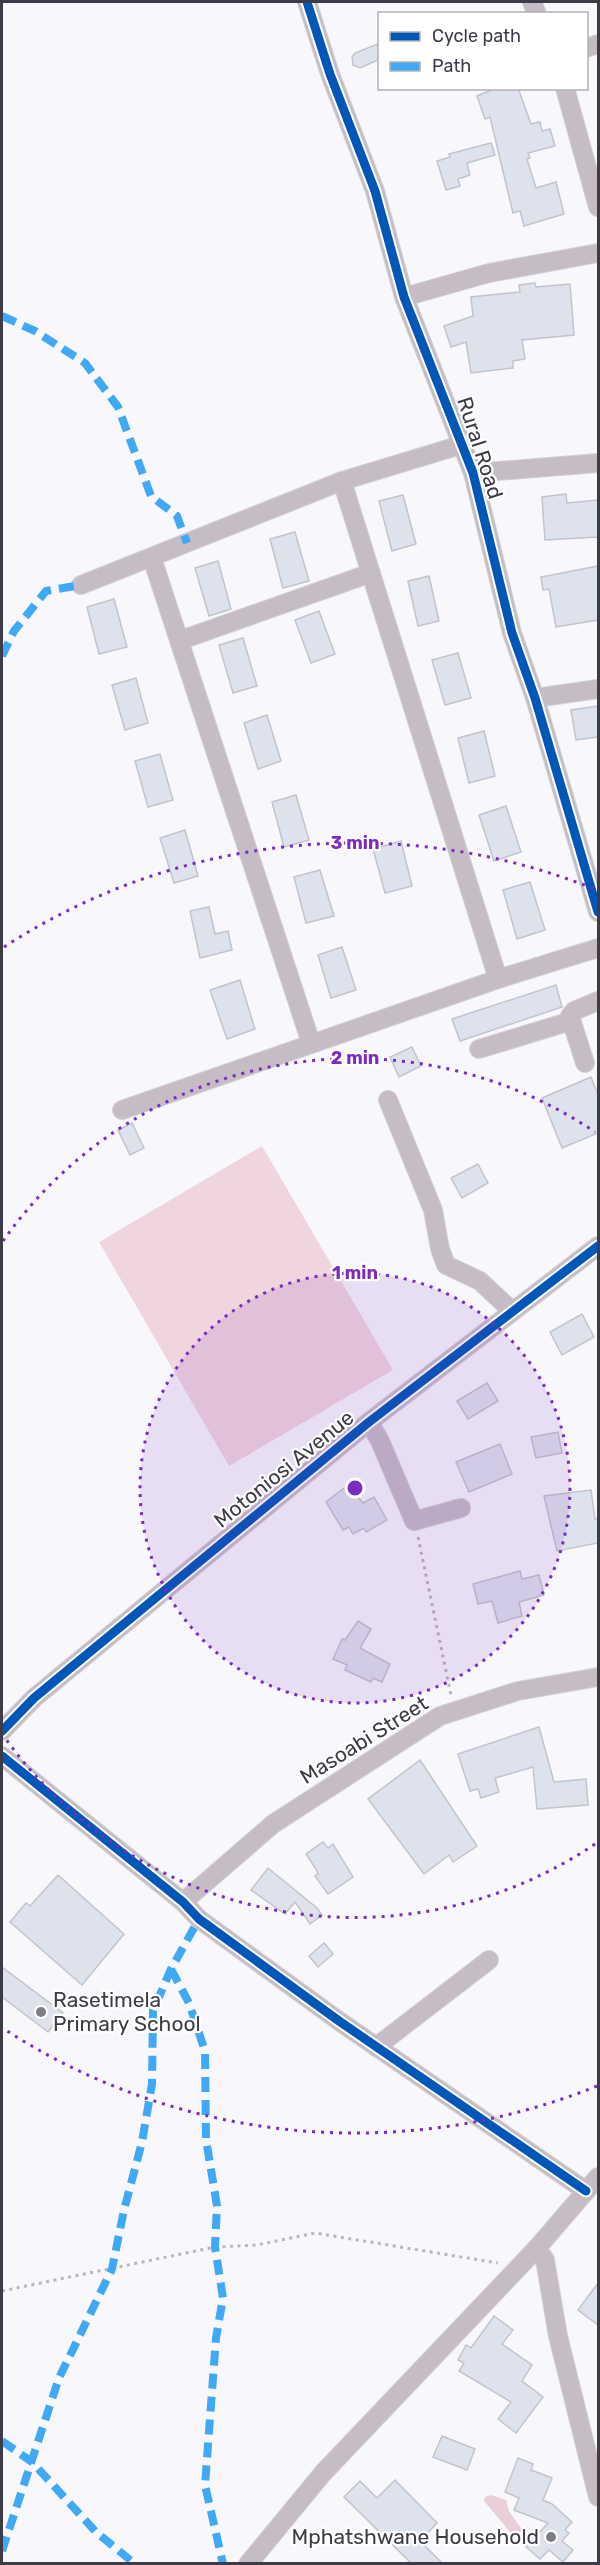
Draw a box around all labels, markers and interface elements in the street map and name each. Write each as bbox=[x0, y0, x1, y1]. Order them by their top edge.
legend bbox=[378, 12, 588, 90]
text: Cycle path bbox=[432, 25, 521, 47]
text: Path bbox=[432, 55, 471, 77]
street label: Rural Road bbox=[452, 394, 509, 502]
text: 3 min bbox=[331, 832, 379, 854]
text: 2 min bbox=[331, 1047, 379, 1069]
text: 1 min bbox=[332, 1262, 378, 1284]
street label: Motoniosi Avenue bbox=[209, 1405, 359, 1533]
centre of rings bbox=[345, 1478, 365, 1498]
street label: Masoabi Street bbox=[295, 1690, 432, 1789]
place label: Rasetimela Primary School bbox=[53, 1987, 201, 2036]
marker: Rasetimela Primary School bbox=[34, 2005, 48, 2019]
place label: Mphatshwane Household bbox=[292, 2524, 539, 2549]
marker: Mphatshwane Household bbox=[544, 2530, 558, 2544]

